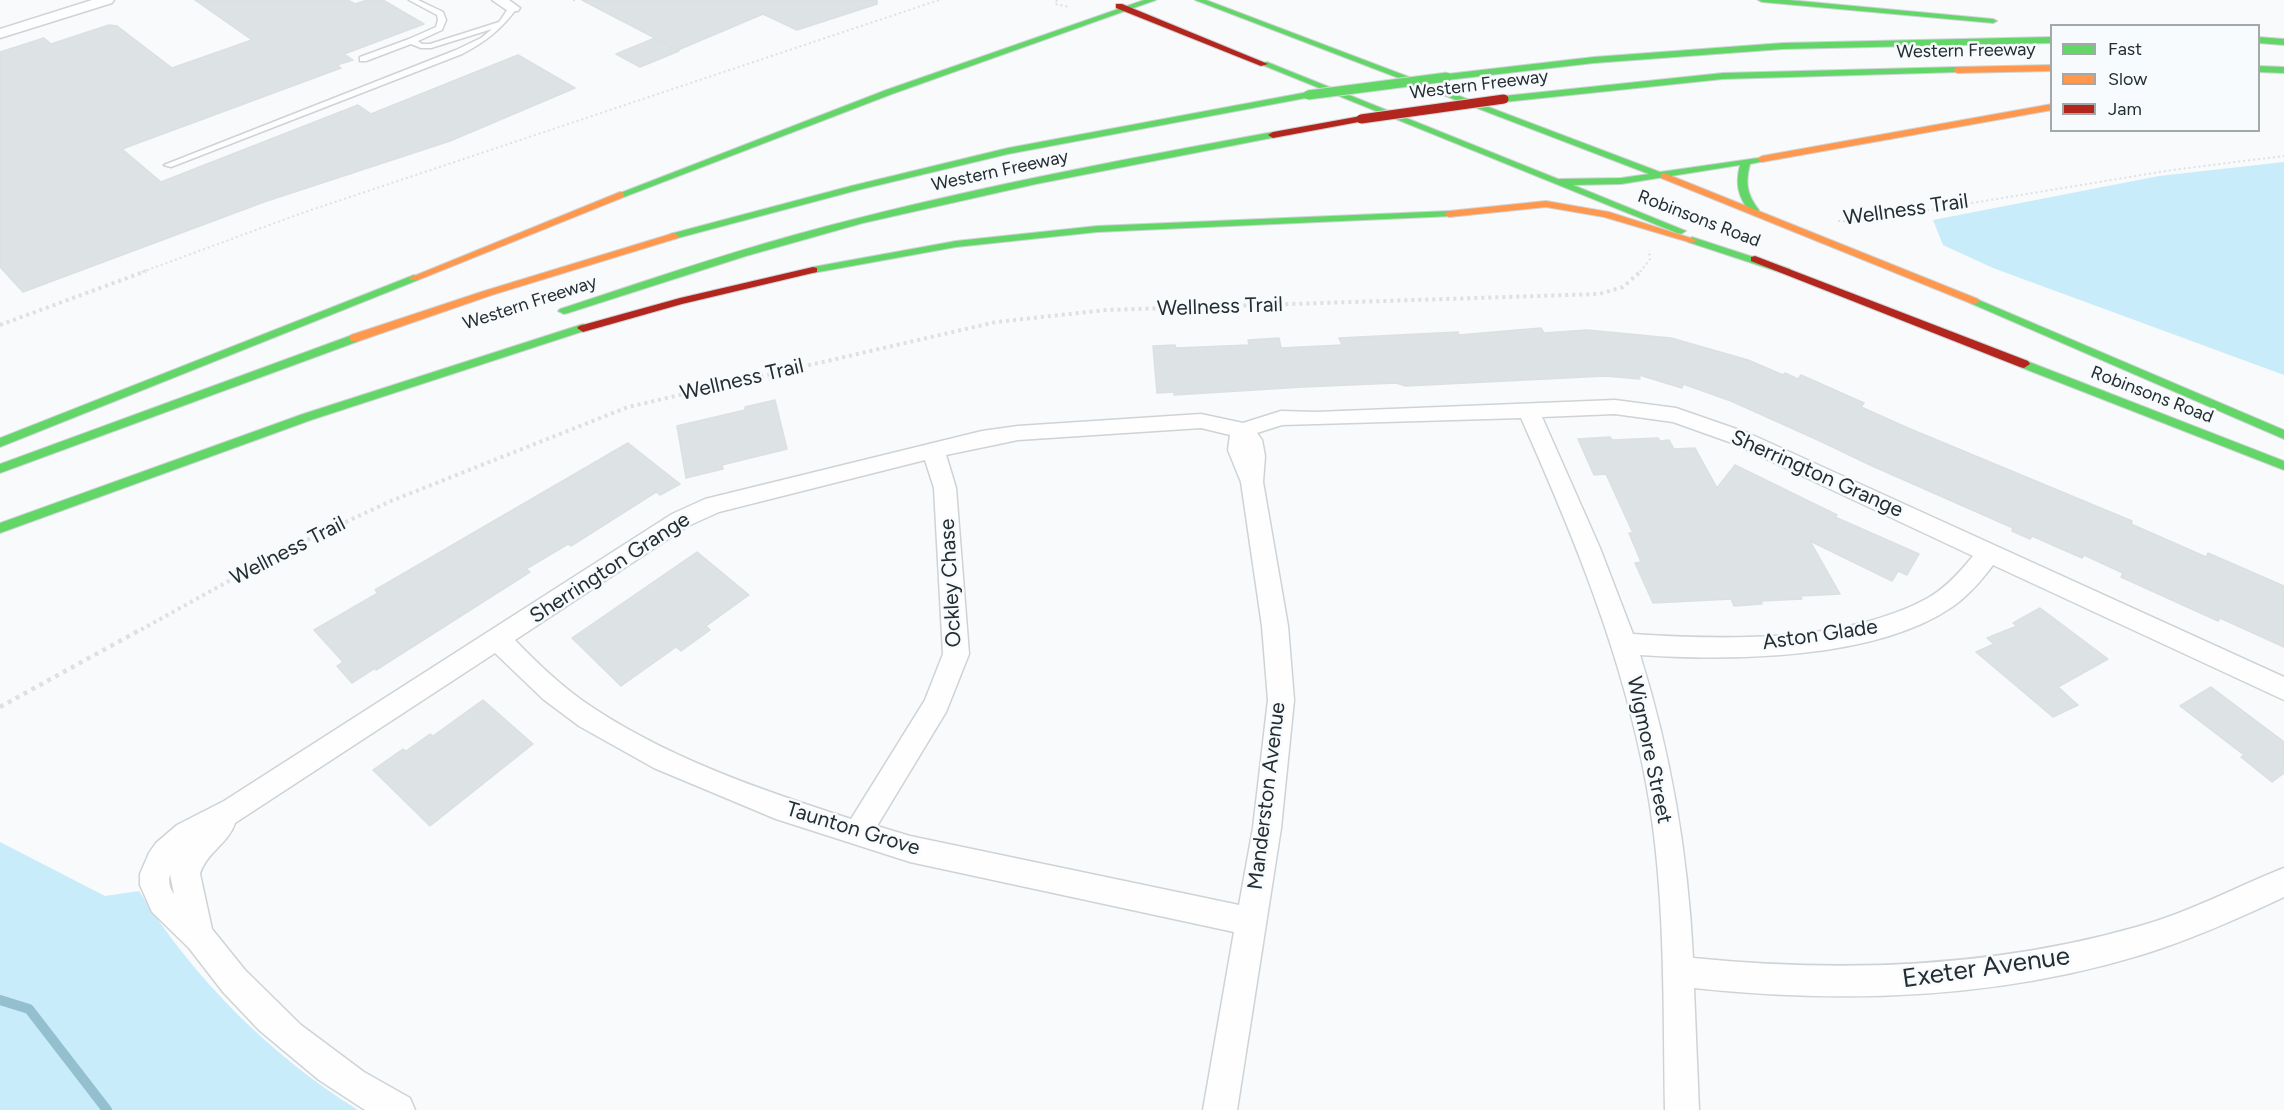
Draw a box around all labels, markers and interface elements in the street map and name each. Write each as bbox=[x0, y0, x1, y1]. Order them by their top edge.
legend bbox=[2050, 24, 2260, 132]
text: Fast bbox=[2108, 38, 2142, 60]
street label: Western Freeway bbox=[1896, 39, 2036, 63]
street label: Western Freeway bbox=[1408, 66, 1550, 104]
text: Slow bbox=[2108, 68, 2147, 90]
text: Jam bbox=[2108, 98, 2142, 120]
street label: Western Freeway bbox=[930, 146, 1070, 196]
street label: Robinsons Road bbox=[1635, 186, 1763, 252]
street label: Wellness Trail bbox=[1842, 189, 1970, 231]
street label: Western Freeway bbox=[460, 271, 600, 335]
street label: Wellness Trail bbox=[1157, 292, 1283, 322]
street label: Wellness Trail bbox=[678, 354, 806, 406]
street label: Robinsons Road bbox=[2088, 362, 2216, 428]
street label: Sherrington Grange bbox=[1727, 425, 1907, 523]
street label: Sherrington Grange bbox=[525, 507, 695, 629]
street label: Wellness Trail bbox=[226, 511, 350, 591]
street label: Ockley Chase bbox=[935, 518, 967, 648]
street label: Aston Glade bbox=[1761, 614, 1879, 656]
street label: Wigmore Street bbox=[1621, 674, 1677, 826]
street label: Manderston Avenue bbox=[1243, 701, 1291, 891]
street label: Taunton Grove bbox=[783, 797, 923, 861]
street label: Exeter Avenue bbox=[1900, 941, 2072, 995]

